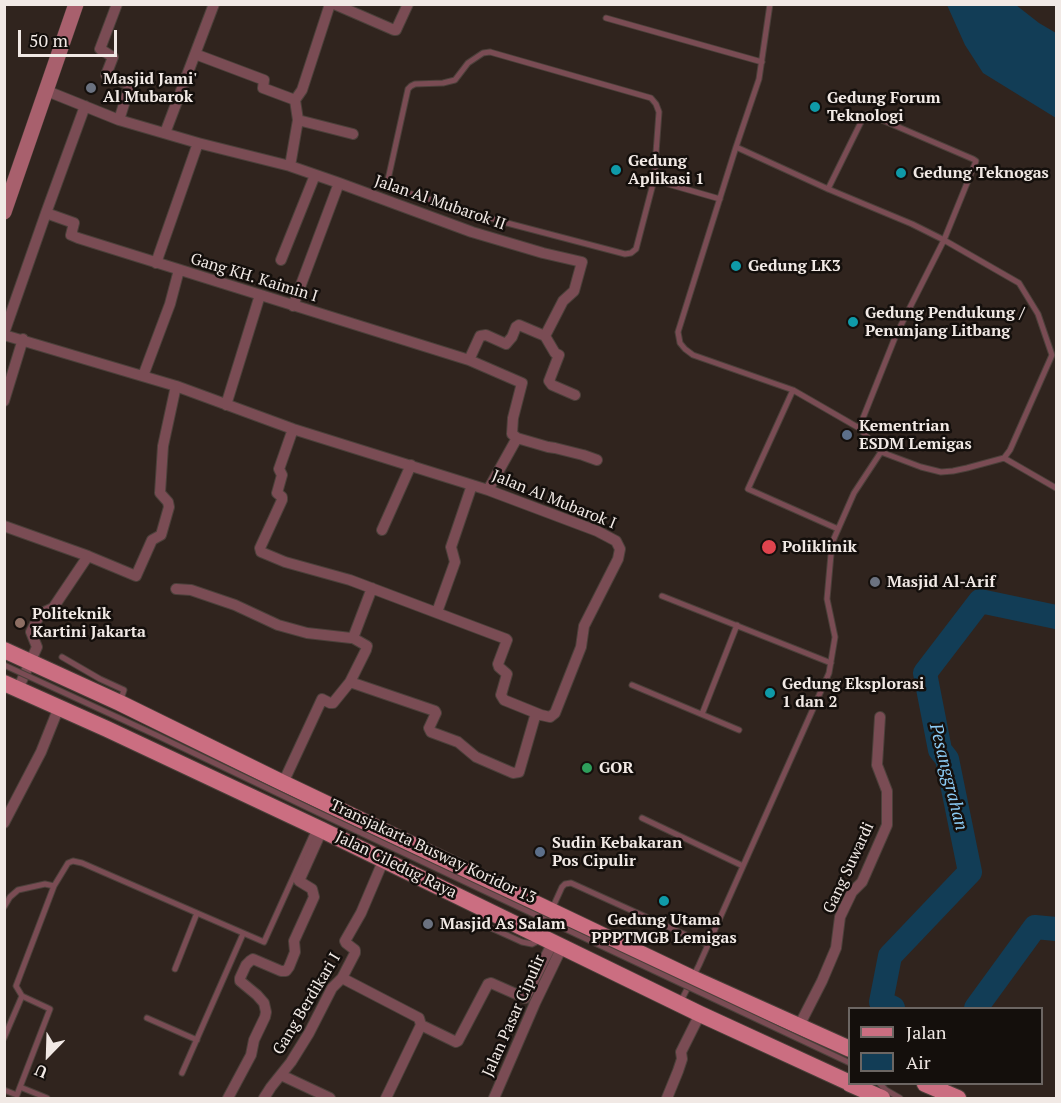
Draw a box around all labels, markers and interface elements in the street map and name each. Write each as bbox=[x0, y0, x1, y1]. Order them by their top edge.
scale bar bbox=[21, 18, 120, 56]
text: 50 m bbox=[29, 28, 68, 52]
place label: Masjid Jami' Al Mubarok bbox=[103, 69, 197, 107]
marker: Masjid Jami' Al Mubarok bbox=[84, 81, 98, 95]
place label: Gedung Forum Teknologi bbox=[827, 88, 940, 126]
marker: Gedung Forum Teknologi bbox=[808, 100, 822, 114]
place label: Gedung Aplikasi 1 bbox=[628, 151, 704, 189]
marker: Gedung Aplikasi 1 bbox=[609, 163, 623, 177]
place label: Gedung Teknogas bbox=[913, 163, 1049, 183]
marker: Gedung Teknogas bbox=[894, 166, 908, 180]
street label: Jalan Al Mubarok II bbox=[372, 172, 508, 234]
street label: Gang KH. Kaimin I bbox=[188, 250, 320, 306]
place label: Gedung LK3 bbox=[748, 256, 841, 276]
marker: Gedung LK3 bbox=[729, 259, 743, 273]
place label: Gedung Pendukung / Penunjang Litbang bbox=[865, 303, 1025, 341]
marker: Gedung Pendukung / Penunjang Litbang bbox=[846, 315, 860, 329]
place label: Kementrian ESDM Lemigas bbox=[859, 416, 972, 454]
marker: Kementrian ESDM Lemigas bbox=[840, 428, 854, 442]
street label: Jalan Al Mubarok I bbox=[489, 466, 619, 534]
place label: Poliklinik bbox=[782, 537, 857, 557]
marker: Poliklinik bbox=[760, 538, 778, 556]
place label: Masjid Al-Arif bbox=[887, 572, 995, 592]
marker: Masjid Al-Arif bbox=[868, 575, 882, 589]
place label: Politeknik Kartini Jakarta bbox=[32, 604, 146, 642]
marker: Politeknik Kartini Jakarta bbox=[13, 616, 27, 630]
place label: Gedung Eksplorasi 1 dan 2 bbox=[782, 674, 924, 712]
marker: Gedung Eksplorasi 1 dan 2 bbox=[763, 686, 777, 700]
water label: Pesanggrahan bbox=[924, 721, 972, 833]
place label: GOR bbox=[599, 758, 634, 778]
marker: GOR bbox=[580, 761, 594, 775]
street label: Transjakarta Busway Koridor 13 bbox=[327, 796, 539, 908]
street label: Gang Suwardi bbox=[820, 819, 878, 917]
street label: Jalan Ciledug Raya bbox=[332, 827, 460, 903]
place label: Sudin Kebakaran Pos Cipulir bbox=[552, 833, 682, 871]
marker: Sudin Kebakaran Pos Cipulir bbox=[533, 845, 547, 859]
marker: Gedung Utama PPPTMGB Lemigas bbox=[657, 894, 671, 908]
place label: Gedung Utama PPPTMGB Lemigas bbox=[591, 910, 737, 948]
place label: Masjid As Salam bbox=[440, 914, 565, 934]
marker: Masjid As Salam bbox=[421, 917, 435, 931]
street label: Gang Berdikari I bbox=[269, 950, 345, 1058]
street label: Jalan Pasar Cipulir bbox=[478, 952, 550, 1080]
legend bbox=[848, 1007, 1043, 1085]
text: Jalan bbox=[906, 1020, 946, 1044]
north arrow bbox=[18, 1025, 78, 1085]
text: Air bbox=[906, 1050, 931, 1074]
text: U bbox=[31, 1059, 51, 1084]

